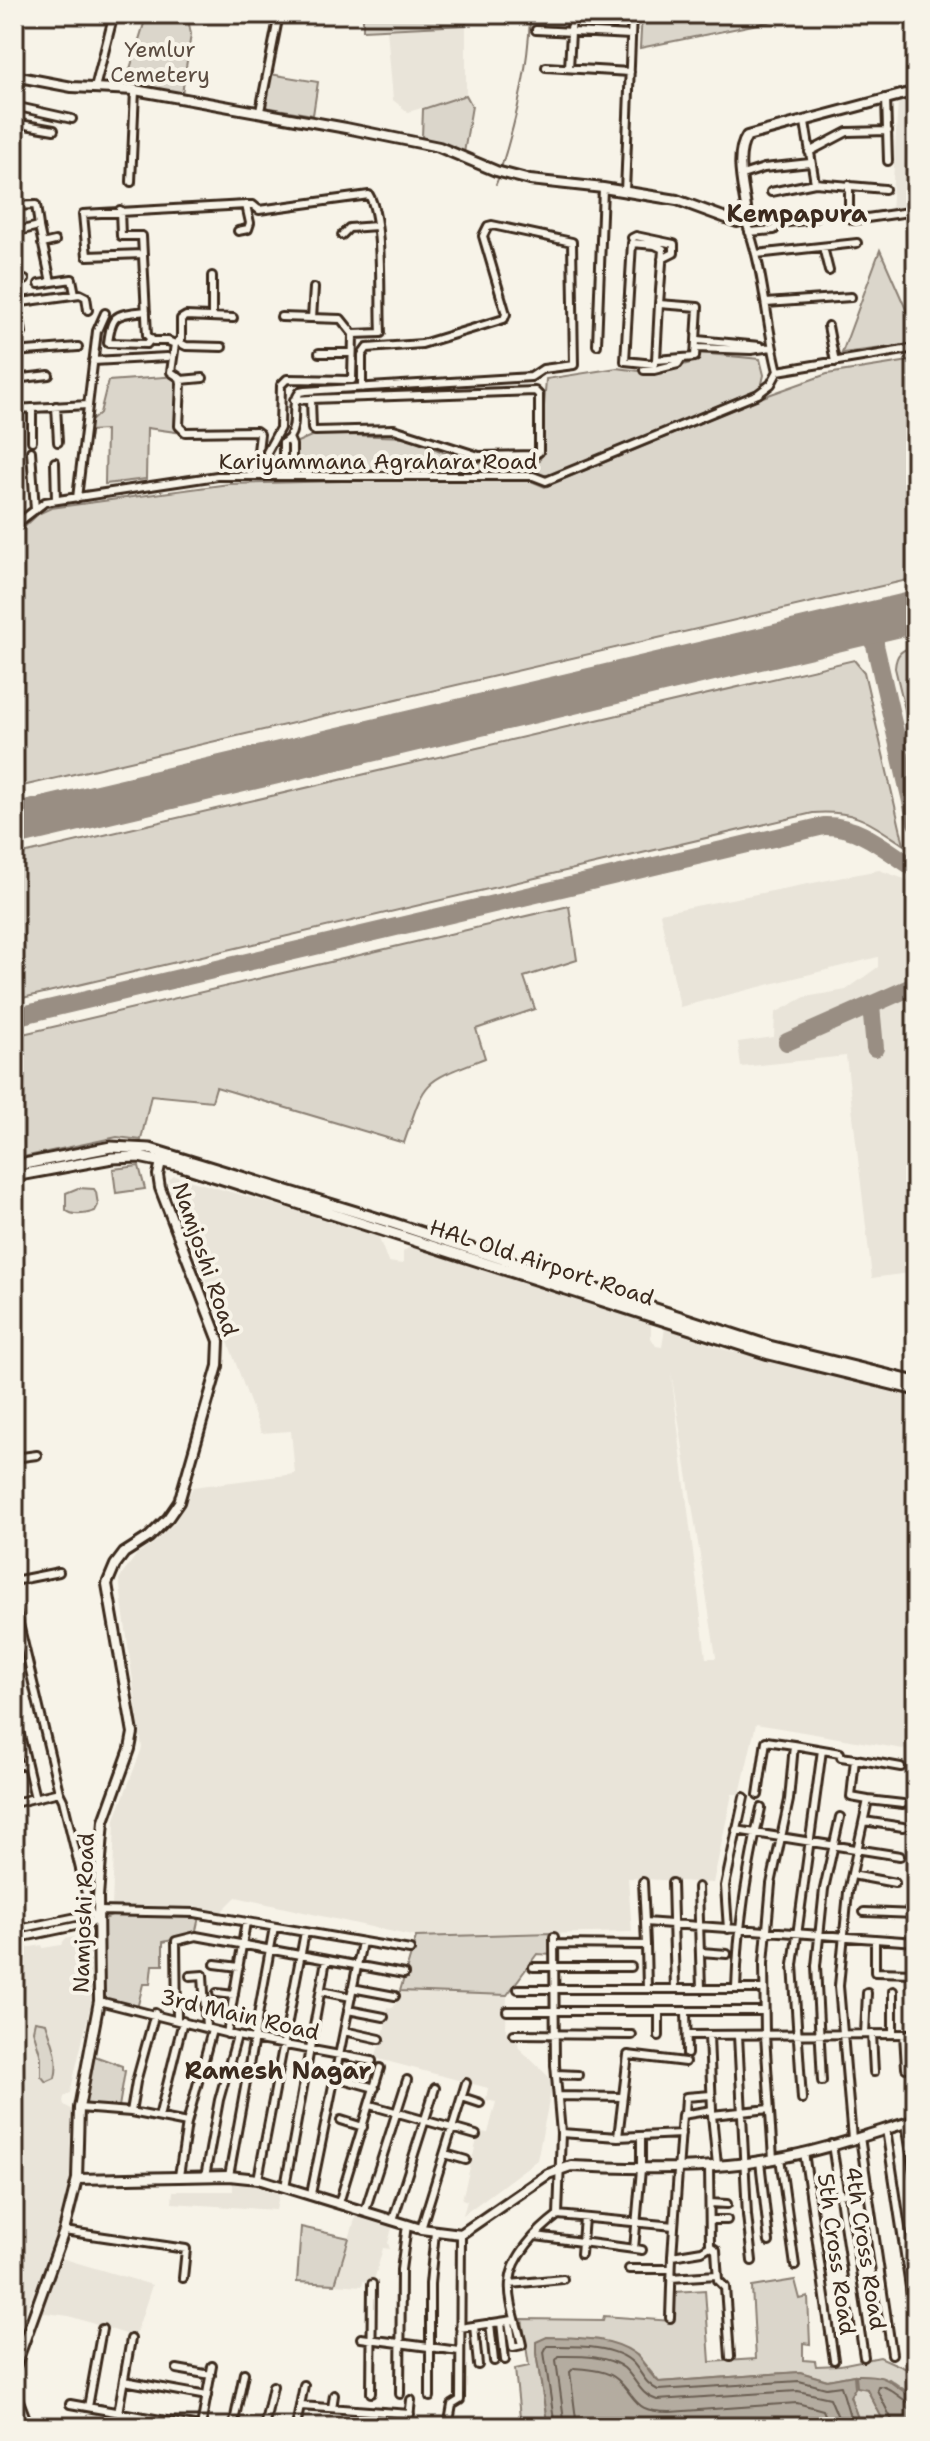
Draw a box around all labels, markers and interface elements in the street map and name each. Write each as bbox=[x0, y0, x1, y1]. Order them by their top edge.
park label: Yemlur Cemetery bbox=[110, 35, 210, 89]
district label: Kempapura bbox=[727, 198, 868, 230]
street label: Kariyammana Agrahara Road bbox=[219, 447, 538, 476]
street label: Namjoshi Road bbox=[166, 1178, 245, 1340]
street label: HAL Old Airport Road bbox=[426, 1212, 658, 1313]
street label: Namjoshi Road bbox=[66, 1832, 101, 1994]
street label: 3rd Main Road bbox=[157, 1982, 322, 2047]
district label: Ramesh Nagar bbox=[185, 2055, 372, 2087]
street label: 4th Cross Road bbox=[838, 2164, 893, 2332]
street label: 5th Cross Road bbox=[811, 2171, 862, 2337]

